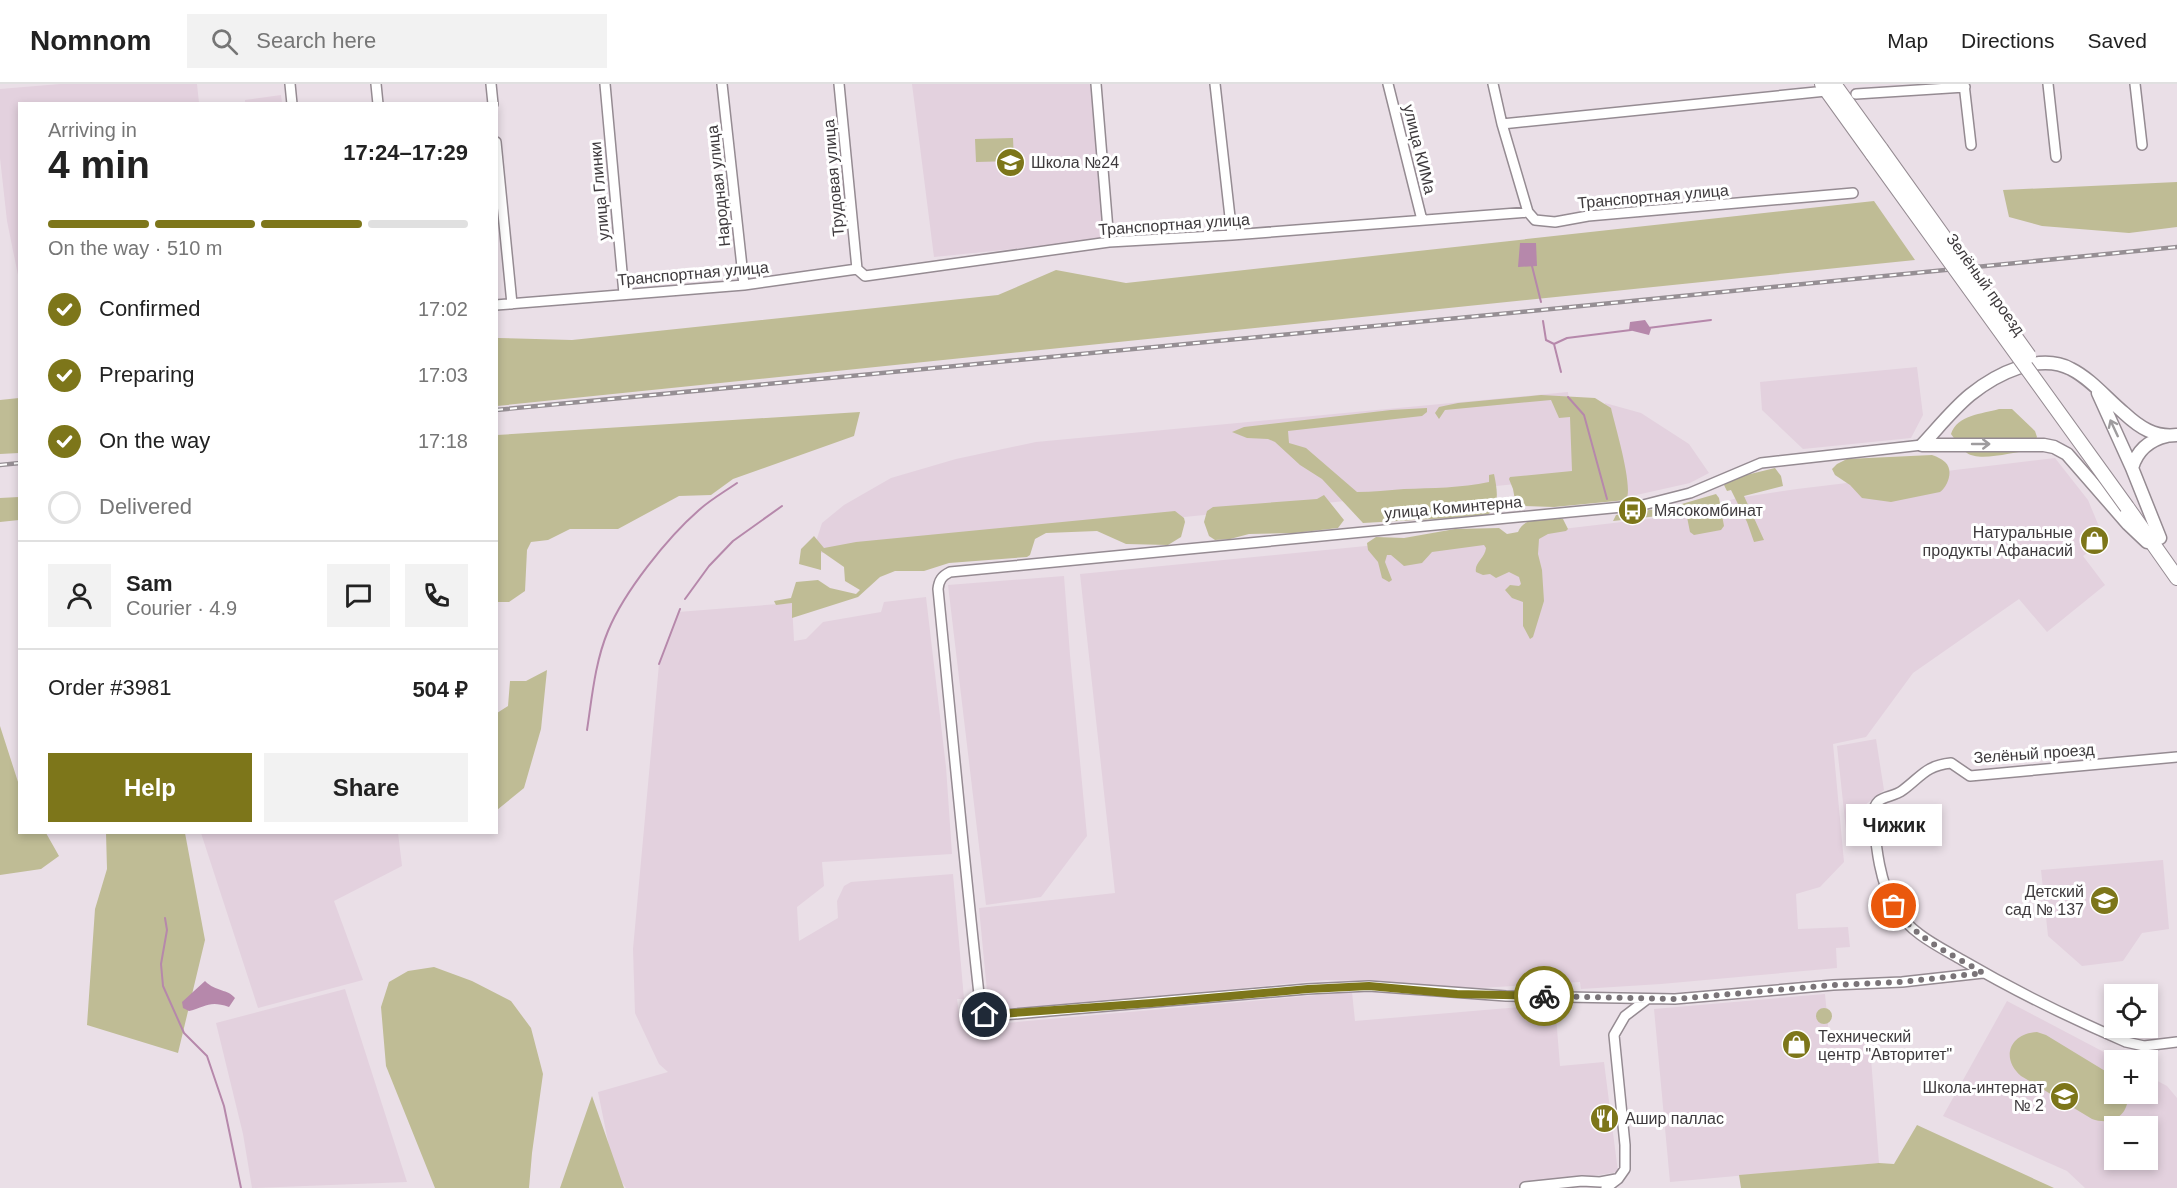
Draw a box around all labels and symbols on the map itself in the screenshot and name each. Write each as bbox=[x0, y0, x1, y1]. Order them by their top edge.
street label: улица КИМа bbox=[1400, 103, 1439, 196]
street label: Трудовая улица bbox=[820, 119, 847, 237]
street label: Народная улица bbox=[704, 124, 733, 248]
street label: улица Глинки bbox=[587, 141, 612, 241]
school or university icon: Школа №24 bbox=[994, 146, 1026, 178]
place label: Школа №24 bbox=[1031, 154, 1119, 171]
street label: Транспортная улица bbox=[1577, 181, 1729, 212]
street label: Транспортная улица bbox=[1098, 211, 1250, 238]
street label: Зелёный проезд bbox=[1943, 230, 2029, 339]
street label: Транспортная улица bbox=[617, 258, 769, 289]
one-way arrow bbox=[2107, 420, 2119, 438]
one-way arrow bbox=[1970, 438, 1990, 450]
street label: улица Коминтерна bbox=[1384, 493, 1523, 522]
bus stop icon: Мясокомбинат bbox=[1617, 494, 1649, 526]
place label: Мясокомбинат bbox=[1654, 502, 1763, 519]
place label: Натуральные продукты Афанасий bbox=[1923, 524, 2073, 559]
shop icon: Натуральные продукты Афанасий bbox=[2078, 525, 2110, 557]
street label: Зелёный проезд bbox=[1973, 741, 2096, 766]
callout: Чижик bbox=[1846, 804, 1942, 846]
pin bbox=[1868, 880, 1919, 931]
place label: Детский сад № 137 bbox=[2005, 883, 2084, 918]
school or university icon: Детский сад № 137 bbox=[2089, 884, 2121, 916]
courier bbox=[1514, 966, 1574, 1026]
pin bbox=[959, 989, 1010, 1040]
place label: Технический центр "Авторитет" bbox=[1818, 1028, 1952, 1063]
shop icon: Технический центр "Авторитет" bbox=[1781, 1029, 1813, 1061]
place label: Школа-интернат № 2 bbox=[1923, 1079, 2045, 1114]
school or university icon: Школа-интернат № 2 bbox=[2049, 1080, 2081, 1112]
restaurant icon: Ашир паллас bbox=[1588, 1102, 1620, 1134]
place label: Ашир паллас bbox=[1625, 1110, 1724, 1127]

